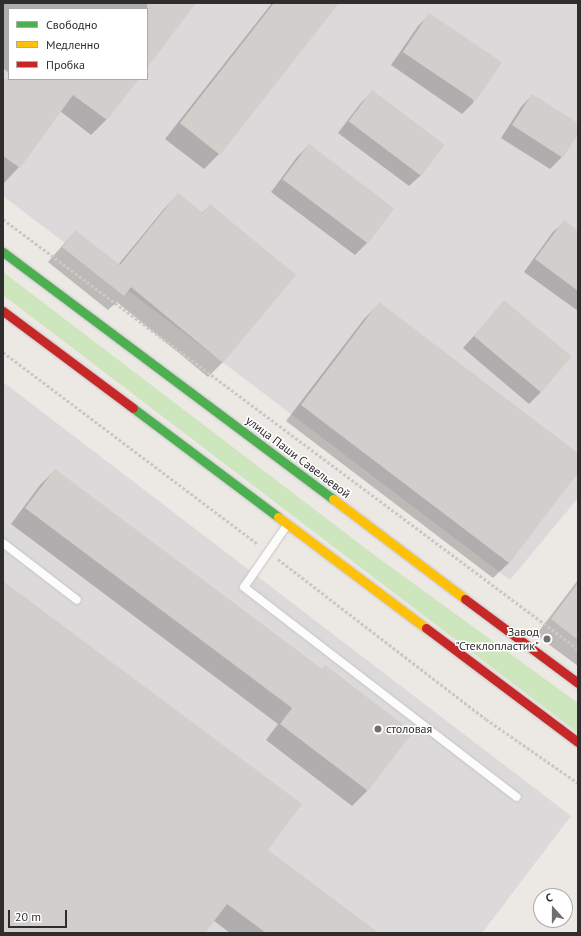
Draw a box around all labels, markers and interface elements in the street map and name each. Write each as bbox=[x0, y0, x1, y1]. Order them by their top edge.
legend bbox=[8, 8, 148, 80]
text: Свободно bbox=[46, 17, 97, 32]
text: Медленно bbox=[46, 37, 100, 52]
text: Пробка bbox=[46, 57, 85, 72]
street label: улица Паши Савельевой bbox=[243, 413, 353, 501]
place label: Завод "Стеклопластик" bbox=[455, 625, 539, 653]
marker: Завод "Стеклопластик" bbox=[542, 634, 552, 644]
place label: столовая bbox=[386, 722, 432, 736]
marker: столовая bbox=[373, 724, 383, 734]
north arrow bbox=[533, 888, 573, 928]
text: С bbox=[544, 890, 554, 905]
scale bar bbox=[10, 902, 69, 928]
text: 20 m bbox=[15, 909, 41, 924]

